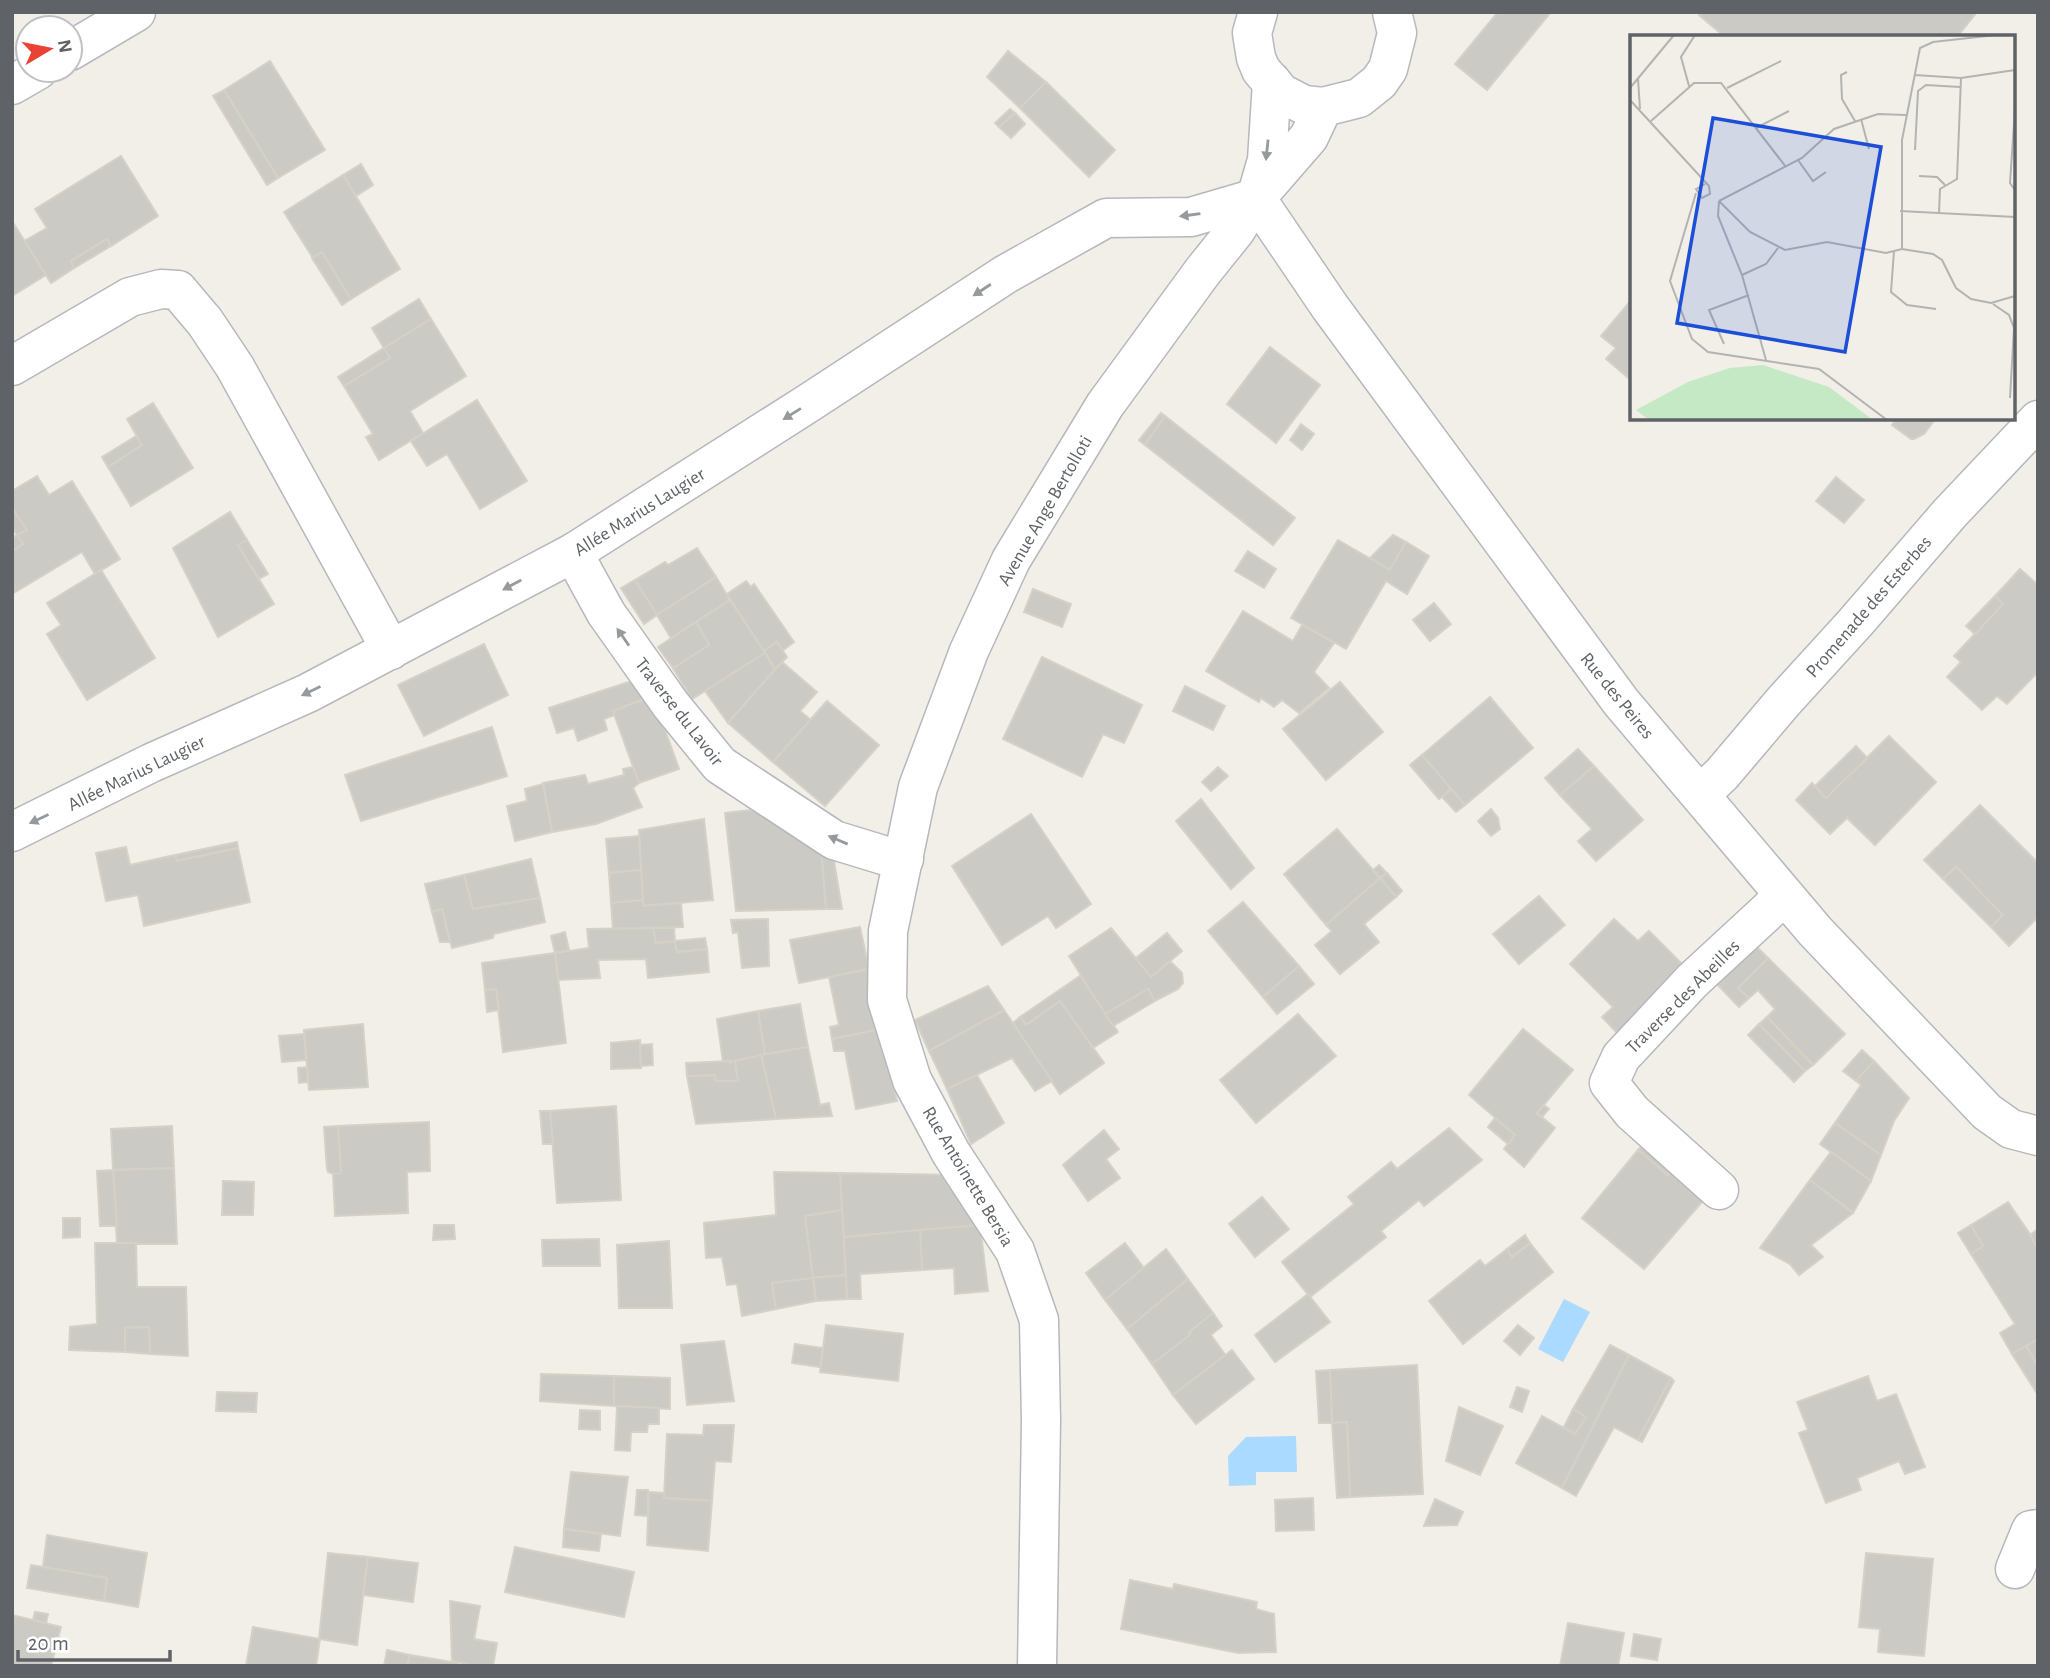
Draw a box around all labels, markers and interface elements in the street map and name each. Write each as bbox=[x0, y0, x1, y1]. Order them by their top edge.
north arrow bbox=[14, 14, 84, 84]
inset map bbox=[1630, 35, 2015, 420]
text: N bbox=[54, 38, 75, 54]
one-way arrow bbox=[1262, 139, 1273, 161]
one-way arrow bbox=[1179, 210, 1201, 221]
one-way arrow bbox=[972, 283, 992, 296]
one-way arrow bbox=[782, 408, 802, 421]
street label: Avenue Ange Bertolloti bbox=[995, 433, 1096, 589]
street label: Allée Marius Laugier bbox=[571, 464, 708, 560]
street label: Promenade des Esterbes bbox=[1803, 533, 1935, 681]
one-way arrow bbox=[503, 579, 522, 591]
one-way arrow bbox=[616, 628, 630, 646]
street label: Rue des Peires bbox=[1576, 649, 1657, 743]
street label: Traverse du Lavoir bbox=[631, 654, 727, 769]
one-way arrow bbox=[301, 685, 321, 696]
street label: Allée Marius Laugier bbox=[65, 732, 208, 815]
one-way arrow bbox=[29, 813, 49, 825]
one-way arrow bbox=[828, 834, 848, 846]
street label: Traverse des Abeilles bbox=[1623, 937, 1744, 1058]
street label: Rue Antoinette Bersia bbox=[918, 1103, 1017, 1250]
scale bar bbox=[18, 1618, 170, 1662]
text: 20 m bbox=[28, 1633, 69, 1654]

